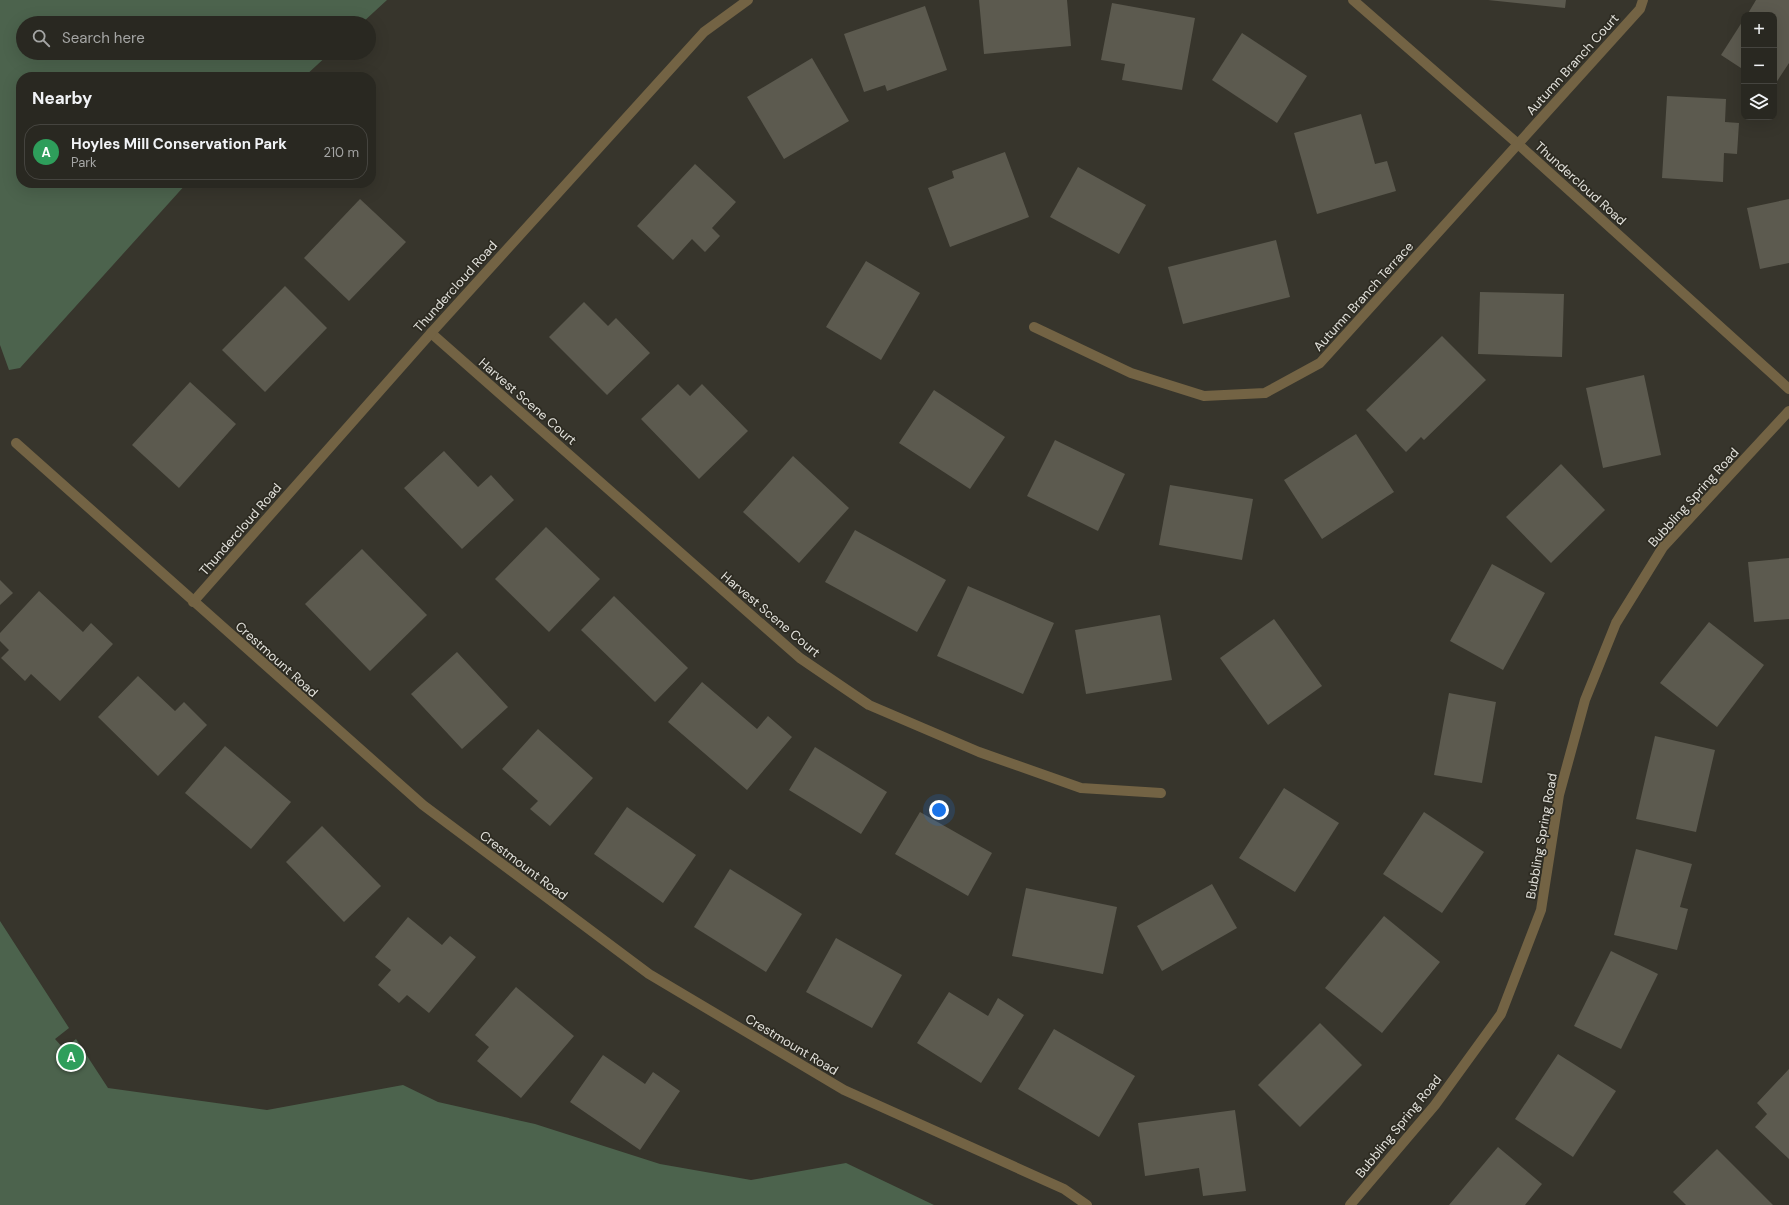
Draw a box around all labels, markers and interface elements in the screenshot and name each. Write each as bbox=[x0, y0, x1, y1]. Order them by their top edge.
street label: Autumn Branch Court bbox=[1522, 10, 1622, 119]
map controls bbox=[1741, 12, 1777, 120]
button: + bbox=[1741, 12, 1777, 48]
search box bbox=[16, 16, 376, 60]
icon: search bbox=[30, 27, 52, 49]
text: Search here bbox=[62, 28, 145, 48]
button: − bbox=[1741, 48, 1777, 84]
button: layers bbox=[1741, 84, 1777, 120]
text: Nearby bbox=[32, 87, 92, 109]
text: Hoyles Mill Conservation Park bbox=[71, 134, 287, 154]
street label: Thundercloud Road bbox=[1531, 138, 1630, 229]
text: A bbox=[41, 144, 51, 161]
text: 210 m bbox=[324, 144, 359, 161]
text: Park bbox=[71, 154, 97, 171]
street label: Thundercloud Road bbox=[410, 237, 501, 336]
street label: Autumn Branch Terrace bbox=[1310, 238, 1417, 355]
street label: Harvest Scene Court bbox=[475, 354, 580, 449]
street label: Bubbling Spring Road bbox=[1644, 444, 1742, 551]
street label: Thundercloud Road bbox=[196, 480, 285, 579]
street label: Harvest Scene Court bbox=[718, 568, 824, 661]
street label: Crestmount Road bbox=[232, 618, 322, 701]
street label: Bubbling Spring Road bbox=[1522, 772, 1561, 900]
your location bbox=[929, 800, 949, 820]
street label: Crestmount Road bbox=[476, 827, 571, 904]
street label: Crestmount Road bbox=[742, 1010, 841, 1079]
pin: A bbox=[58, 1042, 84, 1072]
street label: Bubbling Spring Road bbox=[1352, 1071, 1445, 1181]

